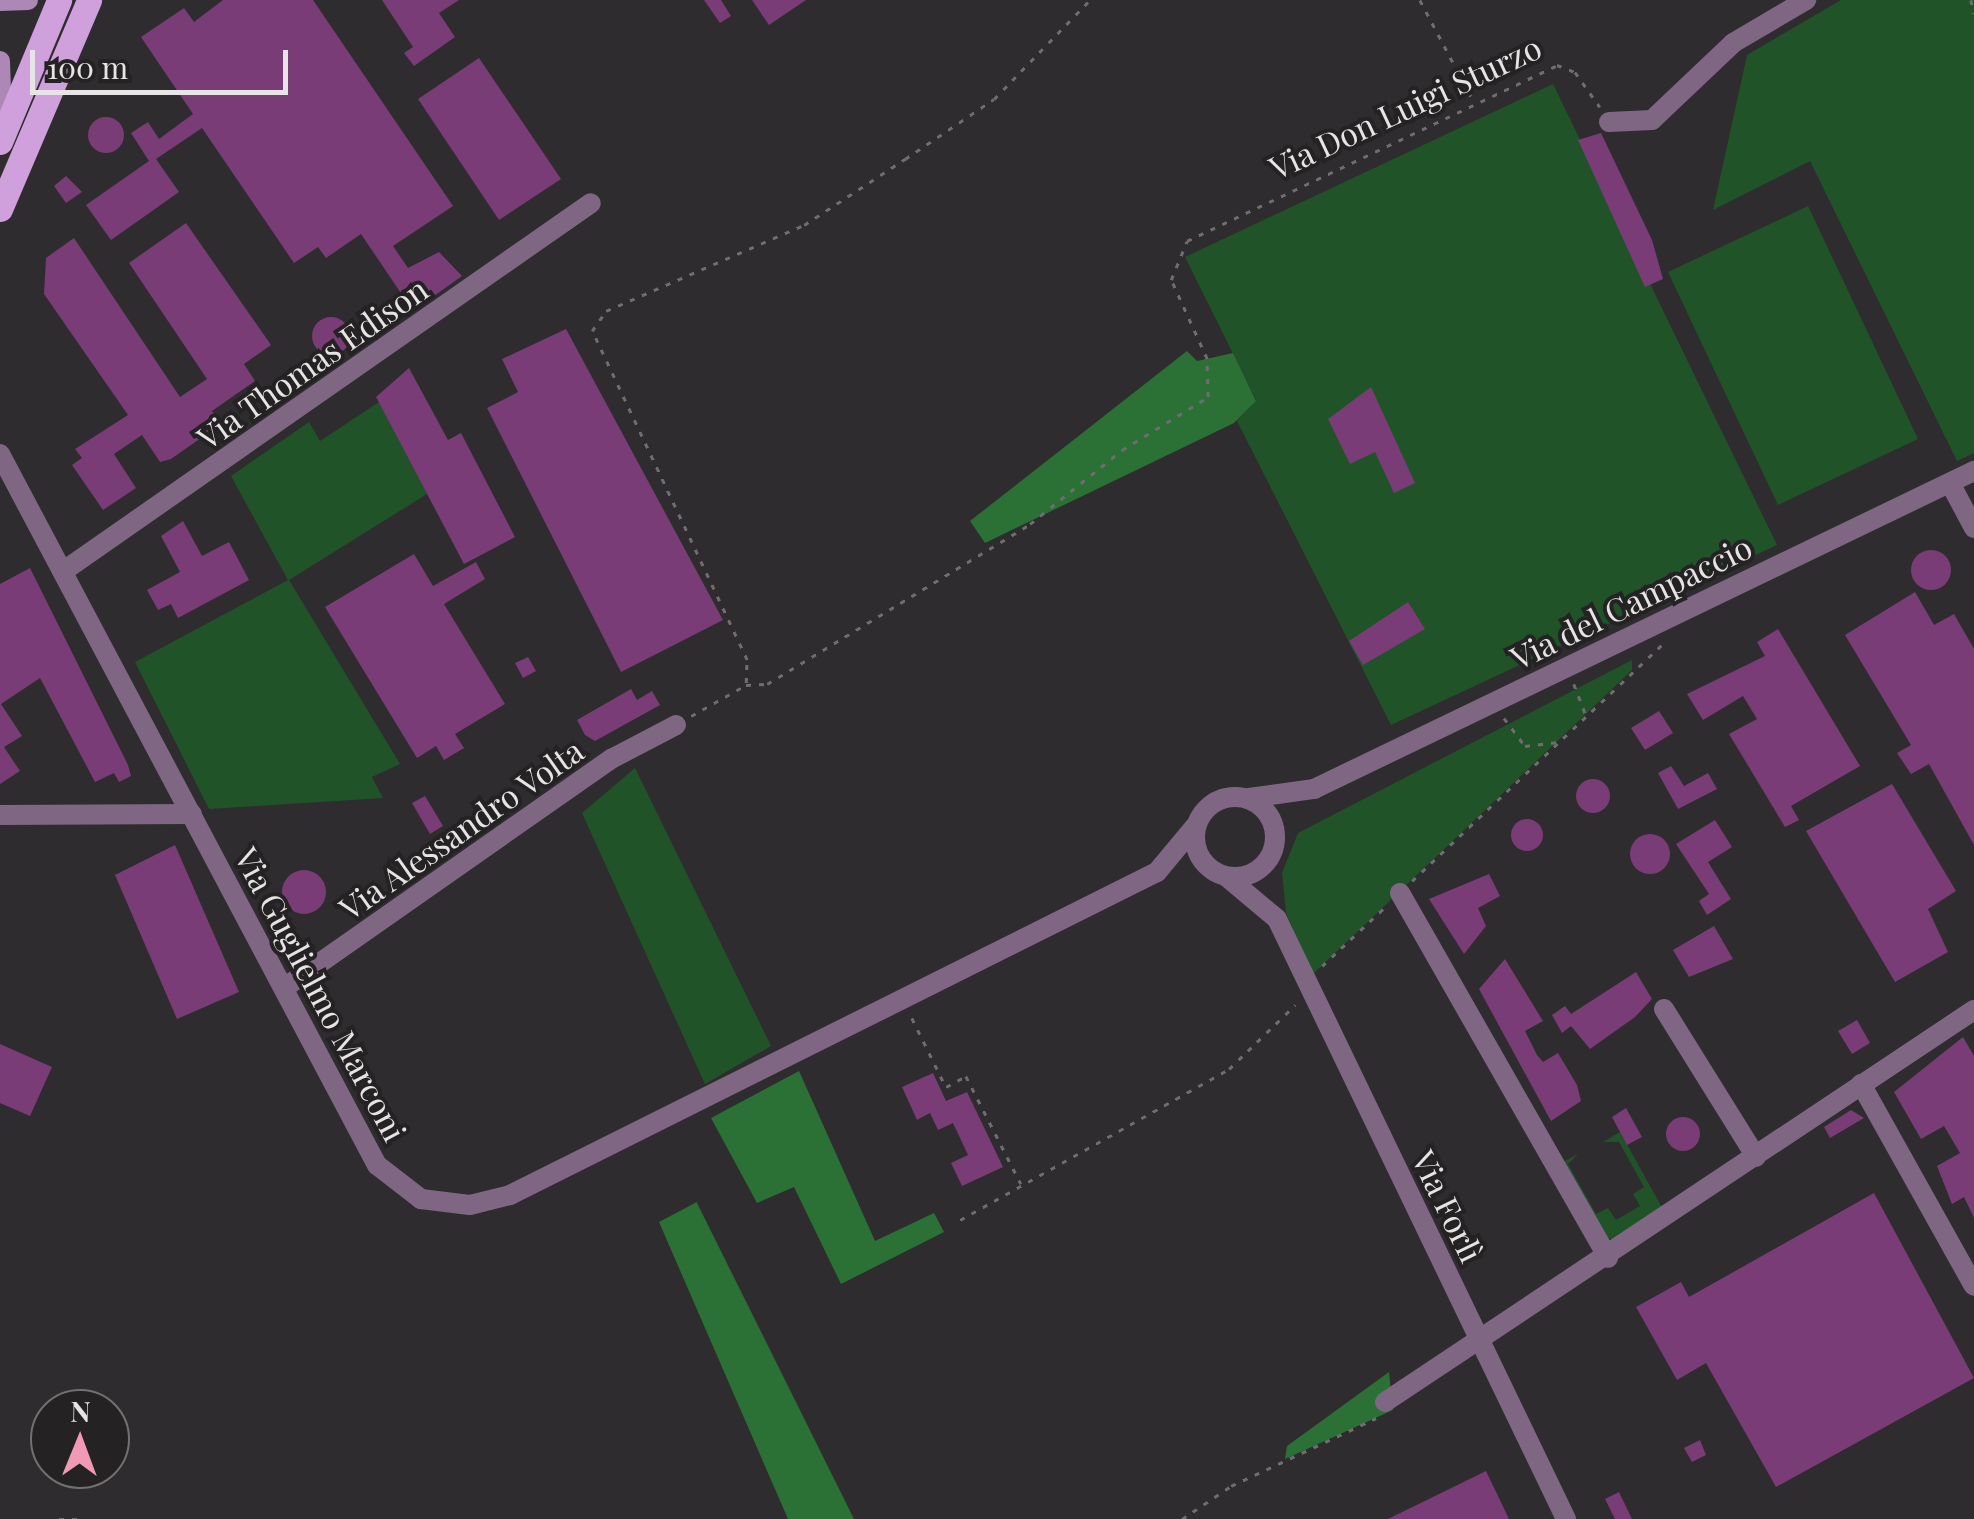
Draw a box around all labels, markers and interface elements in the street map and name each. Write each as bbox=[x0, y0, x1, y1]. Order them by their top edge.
street label: Via Don Luigi Sturzo bbox=[1263, 27, 1547, 187]
scale bar bbox=[35, 30, 292, 92]
text: 100 m bbox=[47, 47, 128, 87]
street label: Via Thomas Edison bbox=[189, 269, 435, 457]
street label: Via del Campaccio bbox=[1504, 527, 1758, 677]
street label: Via Alessandro Volta bbox=[331, 730, 591, 928]
street label: Via Guglielmo Marconi bbox=[227, 841, 415, 1147]
street label: Via Forlì bbox=[1405, 1144, 1491, 1268]
north arrow bbox=[30, 1389, 130, 1489]
text: N bbox=[70, 1392, 91, 1429]

